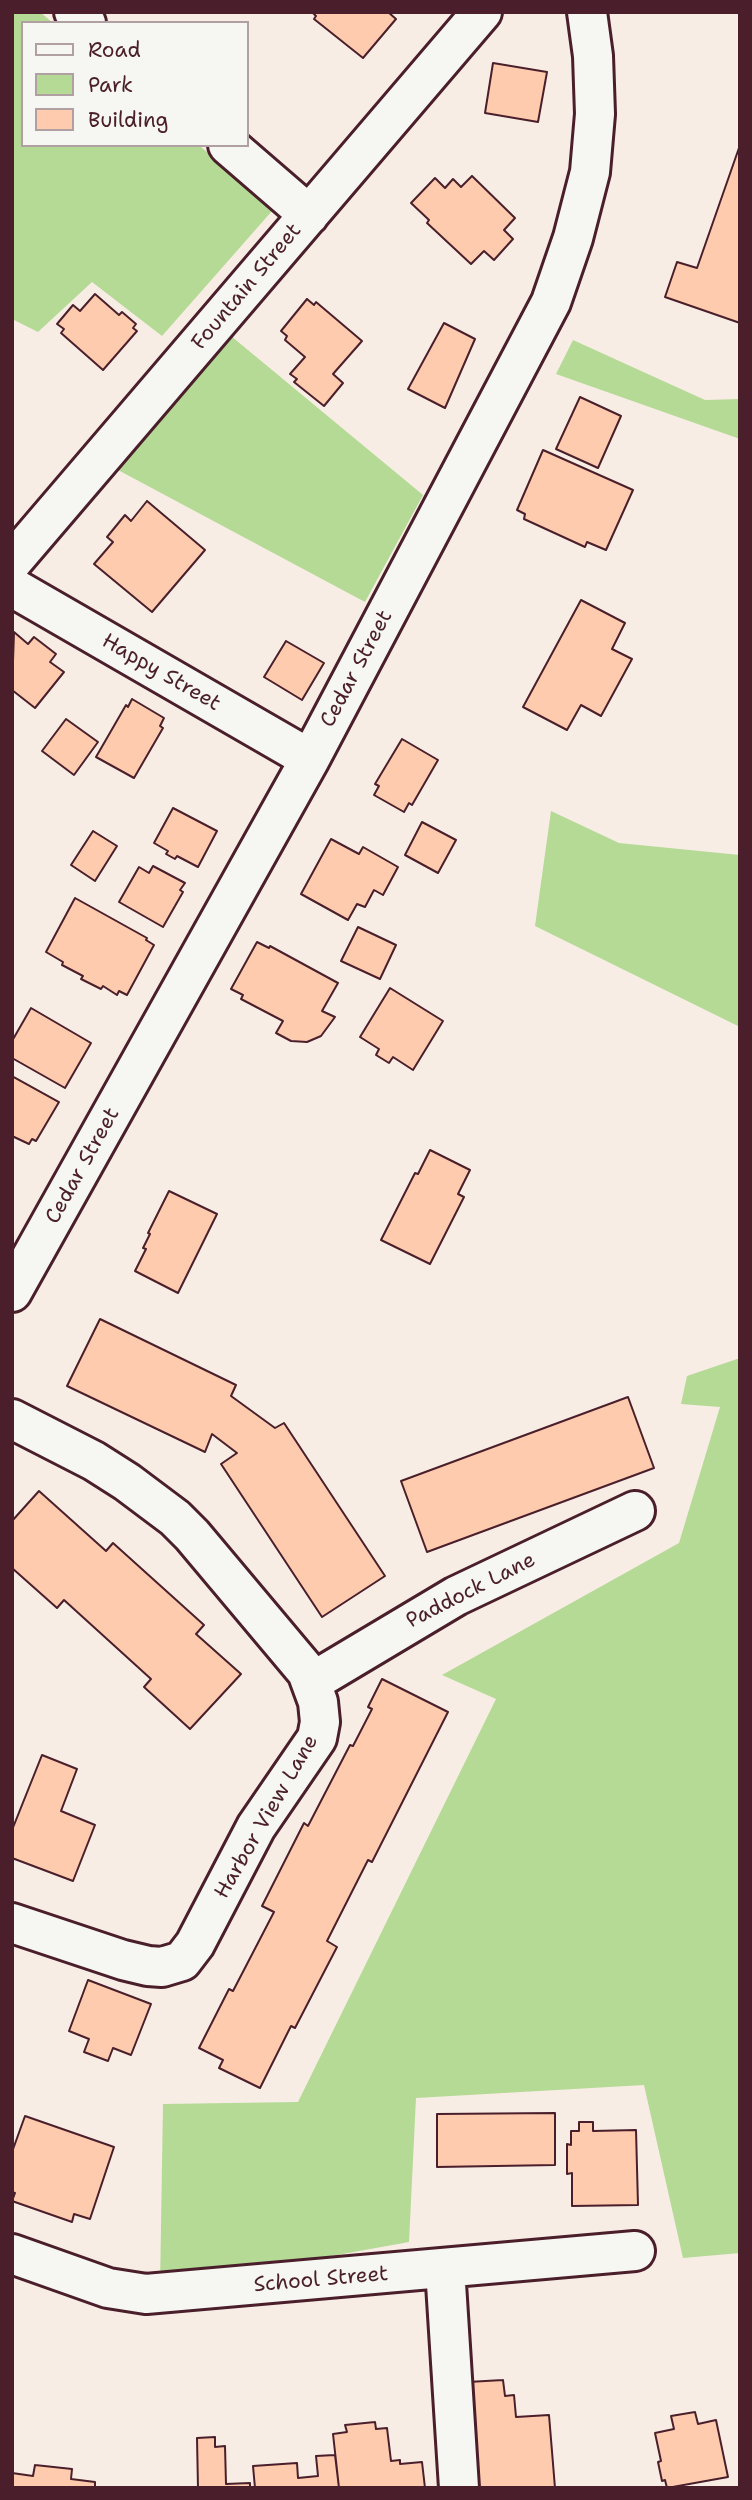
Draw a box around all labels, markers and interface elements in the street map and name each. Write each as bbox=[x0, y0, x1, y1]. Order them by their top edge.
legend bbox=[21, 21, 248, 147]
text: Road bbox=[88, 36, 141, 64]
text: Park bbox=[88, 71, 133, 99]
text: Building bbox=[88, 106, 168, 134]
street label: Fountain Street bbox=[187, 219, 307, 355]
street label: Cedar Street bbox=[316, 606, 398, 732]
street label: Happy Street bbox=[97, 629, 225, 717]
street label: Cedar Street bbox=[41, 1103, 125, 1229]
street label: Paddock Lane bbox=[402, 1548, 540, 1634]
street label: Harbor View Lane bbox=[210, 1731, 324, 1903]
street label: School Street bbox=[253, 2262, 389, 2298]

